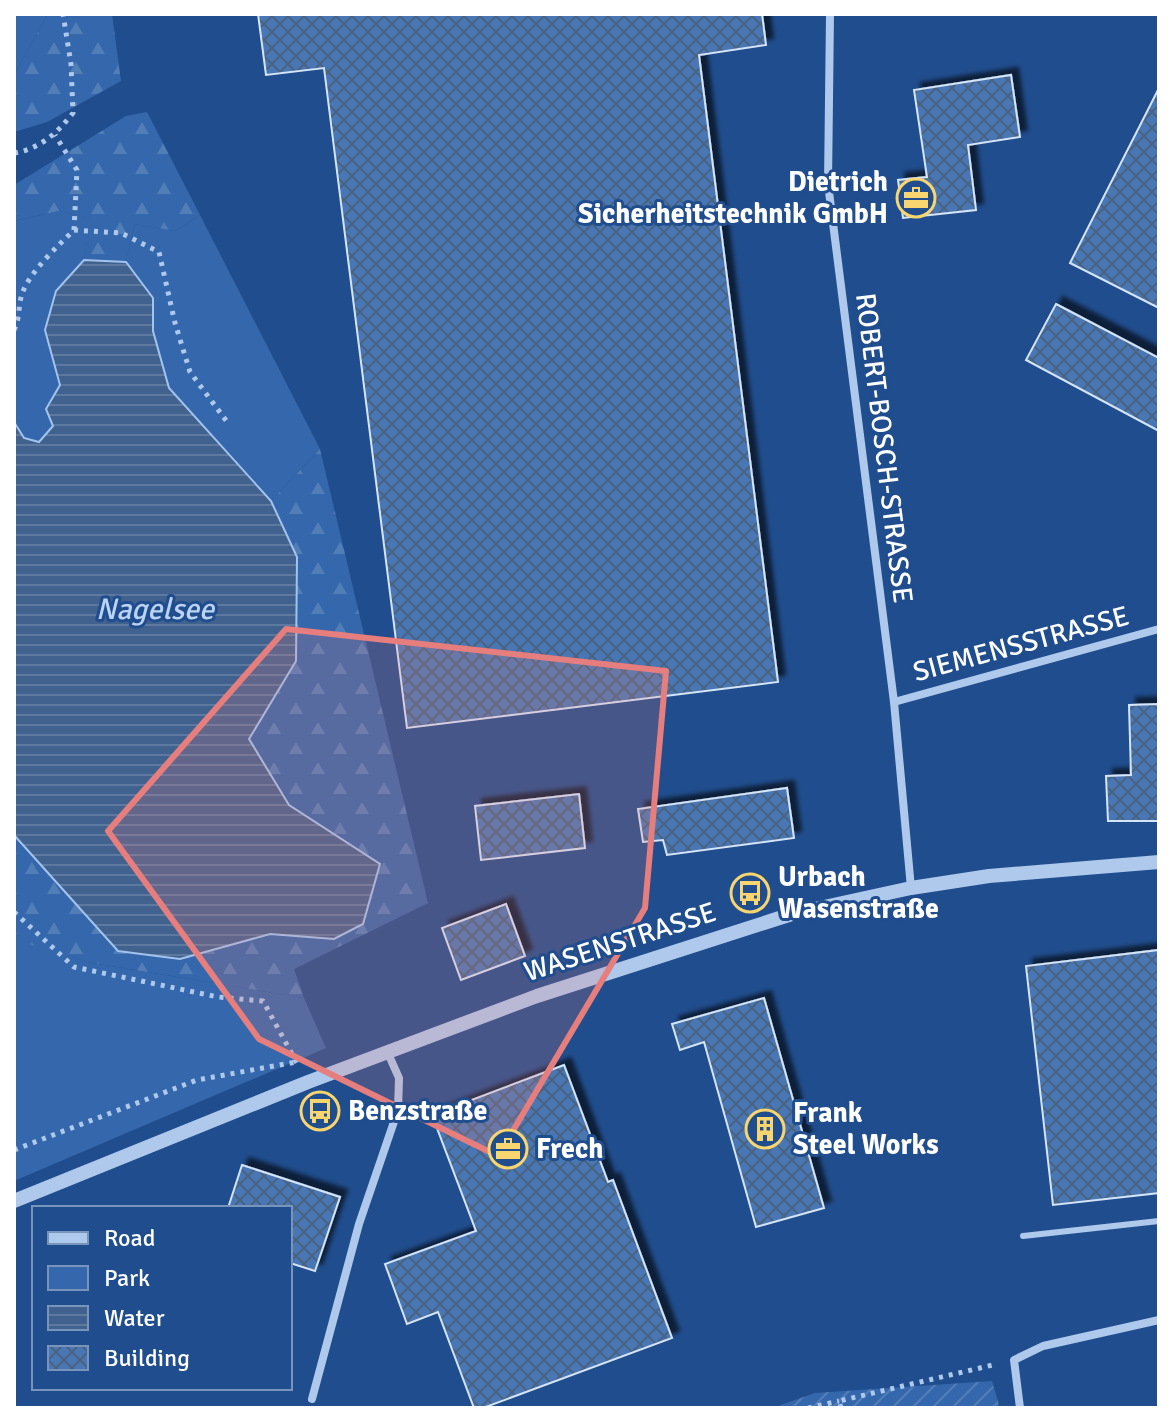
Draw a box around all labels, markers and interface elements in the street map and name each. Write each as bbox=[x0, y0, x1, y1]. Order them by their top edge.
place label: Dietrich Sicherheitstechnik GmbH bbox=[578, 165, 888, 231]
office icon: Dietrich Sicherheitstechnik GmbH bbox=[895, 177, 937, 219]
street label: ROBERT-BOSCH-STRASSE bbox=[848, 291, 920, 605]
water label: Nagelsee bbox=[96, 591, 216, 628]
street label: SIEMENSSTRASSE bbox=[909, 599, 1133, 689]
place label: Urbach Wasenstraße bbox=[778, 860, 939, 926]
bus stop icon: Urbach Wasenstraße bbox=[729, 872, 771, 914]
street label: WASENSTRASSE bbox=[520, 895, 720, 989]
bus stop icon: Benzstraße bbox=[299, 1090, 341, 1132]
place label: Benzstraße bbox=[348, 1094, 487, 1128]
place label: Frank Steel Works bbox=[793, 1096, 939, 1162]
building icon: Frank Steel Works bbox=[744, 1108, 786, 1150]
office icon: Frech bbox=[487, 1128, 529, 1170]
place label: Frech bbox=[536, 1132, 603, 1166]
legend bbox=[32, 1206, 292, 1390]
text: Road bbox=[104, 1223, 155, 1253]
text: Park bbox=[104, 1263, 150, 1293]
text: Water bbox=[104, 1303, 165, 1333]
text: Building bbox=[104, 1343, 190, 1373]

